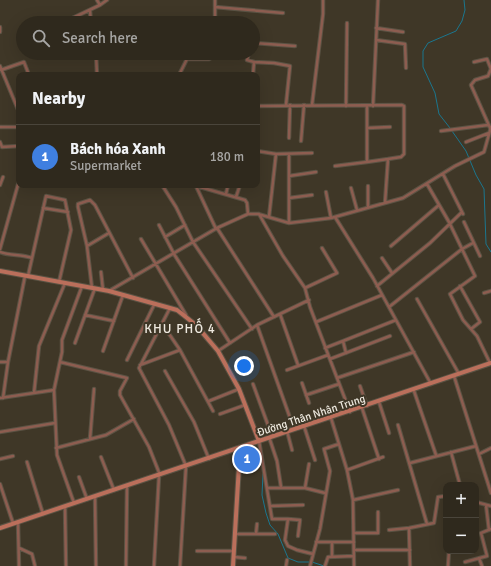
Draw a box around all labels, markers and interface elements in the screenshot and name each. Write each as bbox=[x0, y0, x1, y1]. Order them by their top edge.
search box bbox=[16, 16, 260, 60]
icon: search bbox=[30, 27, 52, 49]
text: Search here bbox=[62, 29, 138, 47]
text: Nearby bbox=[32, 88, 85, 109]
text: Bách hóa Xanh bbox=[70, 140, 166, 158]
text: 1 bbox=[41, 149, 49, 165]
text: 180 m bbox=[210, 149, 244, 165]
text: Supermarket bbox=[70, 158, 142, 174]
district label: KHU PHỐ 4 bbox=[144, 318, 216, 337]
your location bbox=[234, 356, 254, 376]
street label: Đường Thân Nhân Trung bbox=[255, 392, 367, 439]
pin: 1 bbox=[234, 444, 260, 474]
map controls bbox=[443, 482, 479, 554]
button: + bbox=[443, 482, 479, 518]
button: − bbox=[443, 518, 479, 554]

